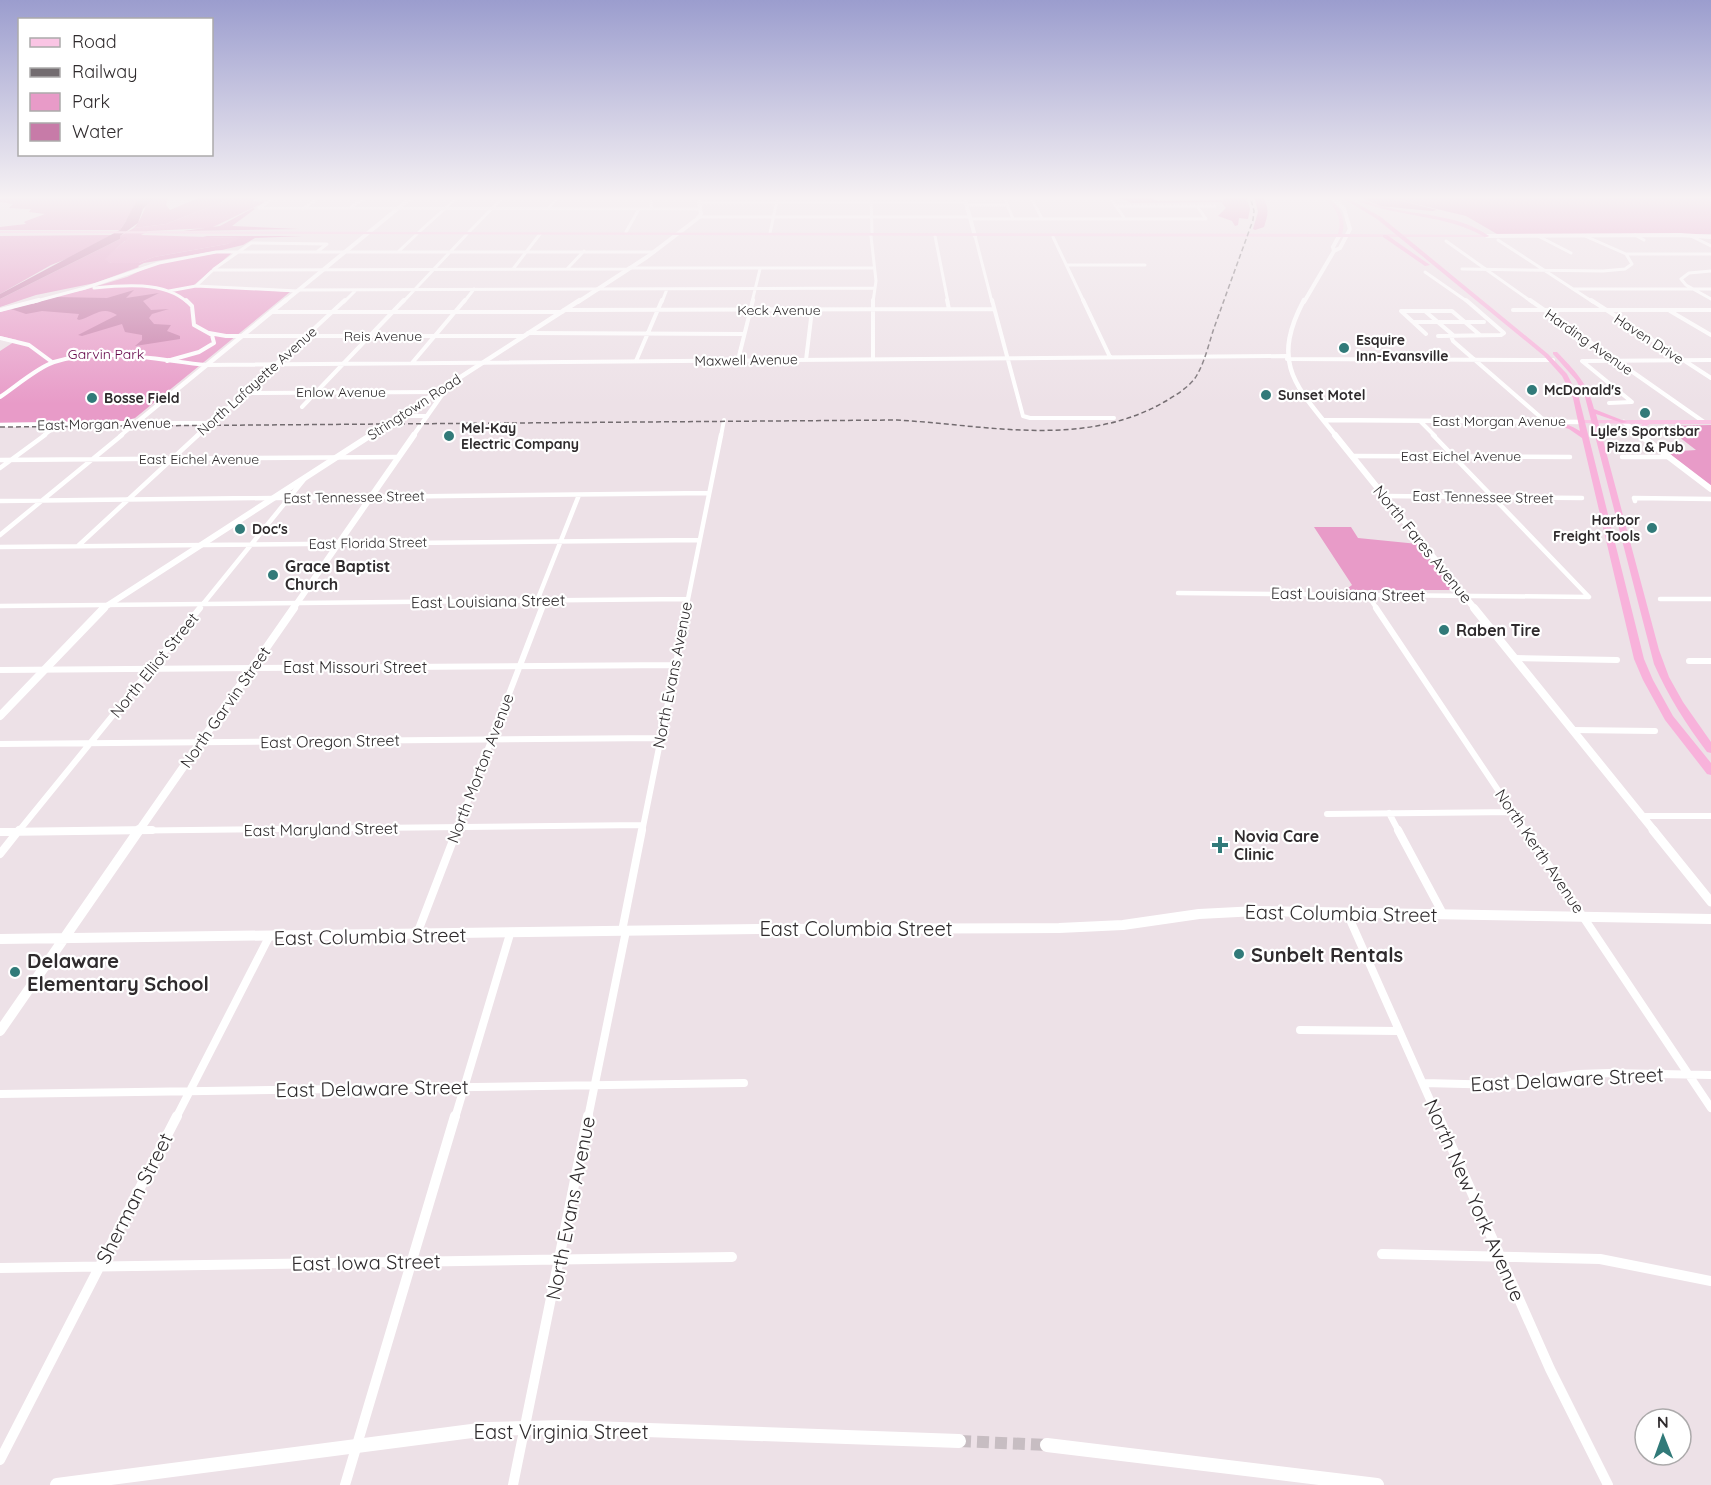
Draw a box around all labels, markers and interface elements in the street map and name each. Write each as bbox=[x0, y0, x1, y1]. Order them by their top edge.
legend bbox=[18, 18, 213, 156]
text: Road bbox=[72, 30, 117, 53]
text: Railway bbox=[72, 60, 138, 83]
text: Park bbox=[72, 90, 110, 113]
text: Water bbox=[72, 120, 123, 143]
street label: Keck Avenue bbox=[737, 301, 821, 319]
street label: Harding Avenue bbox=[1541, 305, 1637, 379]
street label: Haven Drive bbox=[1611, 310, 1687, 368]
street label: North Lafayette Avenue bbox=[193, 322, 321, 439]
street label: Reis Avenue bbox=[344, 327, 422, 345]
place label: Esquire Inn-Evansville bbox=[1356, 331, 1448, 365]
marker: Esquire Inn-Evansville bbox=[1337, 341, 1351, 355]
park label: Garvin Park bbox=[68, 345, 144, 363]
street label: Maxwell Avenue bbox=[694, 350, 798, 370]
street label: Stringtown Road bbox=[364, 370, 464, 444]
place label: McDonald's bbox=[1544, 381, 1621, 399]
street label: Enlow Avenue bbox=[296, 383, 386, 401]
marker: McDonald's bbox=[1525, 383, 1539, 397]
place label: Sunset Motel bbox=[1278, 386, 1365, 404]
marker: Sunset Motel bbox=[1259, 388, 1273, 402]
place label: Bosse Field bbox=[104, 389, 179, 407]
marker: Bosse Field bbox=[85, 391, 99, 405]
marker: Lyle's Sportsbar Pizza & Pub bbox=[1638, 406, 1652, 420]
street label: East Morgan Avenue bbox=[1432, 412, 1566, 430]
street label: East Morgan Avenue bbox=[37, 414, 171, 434]
place label: Mel-Kay Electric Company bbox=[461, 419, 579, 453]
place label: Lyle's Sportsbar Pizza & Pub bbox=[1590, 422, 1700, 456]
marker: Mel-Kay Electric Company bbox=[442, 429, 456, 443]
street label: East Eichel Avenue bbox=[1401, 447, 1521, 465]
street label: East Eichel Avenue bbox=[139, 450, 259, 468]
street label: North Fares Avenue bbox=[1369, 481, 1477, 607]
street label: East Tennessee Street bbox=[283, 487, 425, 507]
street label: East Tennessee Street bbox=[1412, 487, 1554, 507]
place label: Harbor Freight Tools bbox=[1553, 511, 1640, 545]
place label: Doc's bbox=[252, 520, 288, 538]
marker: Harbor Freight Tools bbox=[1645, 521, 1659, 535]
marker: Doc's bbox=[233, 522, 247, 536]
street label: East Florida Street bbox=[309, 533, 428, 553]
place label: Grace Baptist Church bbox=[285, 556, 390, 594]
marker: Grace Baptist Church bbox=[266, 568, 280, 582]
street label: East Louisiana Street bbox=[1271, 583, 1425, 605]
street label: East Louisiana Street bbox=[411, 590, 565, 612]
street label: North Evans Avenue bbox=[648, 600, 696, 750]
street label: North Elliot Street bbox=[106, 608, 202, 722]
place label: Raben Tire bbox=[1456, 620, 1540, 640]
marker: Raben Tire bbox=[1437, 623, 1451, 637]
street label: North Garvin Street bbox=[176, 642, 274, 772]
street label: East Missouri Street bbox=[283, 657, 427, 677]
street label: North Morton Avenue bbox=[442, 690, 518, 846]
street label: East Oregon Street bbox=[260, 730, 400, 752]
street label: North Kerth Avenue bbox=[1491, 785, 1589, 917]
street label: East Maryland Street bbox=[243, 818, 399, 840]
place label: Novia Care Clinic bbox=[1234, 826, 1319, 864]
marker: Novia Care Clinic bbox=[1211, 836, 1229, 854]
street label: East Columbia Street bbox=[1244, 899, 1438, 927]
street label: East Columbia Street bbox=[760, 916, 953, 941]
street label: East Columbia Street bbox=[273, 922, 467, 950]
place label: Sunbelt Rentals bbox=[1251, 942, 1403, 967]
marker: Sunbelt Rentals bbox=[1232, 947, 1246, 961]
place label: Delaware Elementary School bbox=[27, 948, 209, 996]
marker: Delaware Elementary School bbox=[8, 965, 22, 979]
street label: East Delaware Street bbox=[1470, 1061, 1664, 1097]
street label: East Delaware Street bbox=[275, 1074, 469, 1102]
street label: North New York Avenue bbox=[1419, 1095, 1531, 1305]
street label: North Evans Avenue bbox=[540, 1114, 600, 1302]
street label: Sherman Street bbox=[90, 1128, 178, 1268]
street label: East Iowa Street bbox=[291, 1248, 441, 1276]
north arrow bbox=[1633, 1407, 1693, 1467]
text: N bbox=[1657, 1412, 1669, 1432]
street label: East Virginia Street bbox=[474, 1419, 649, 1444]

